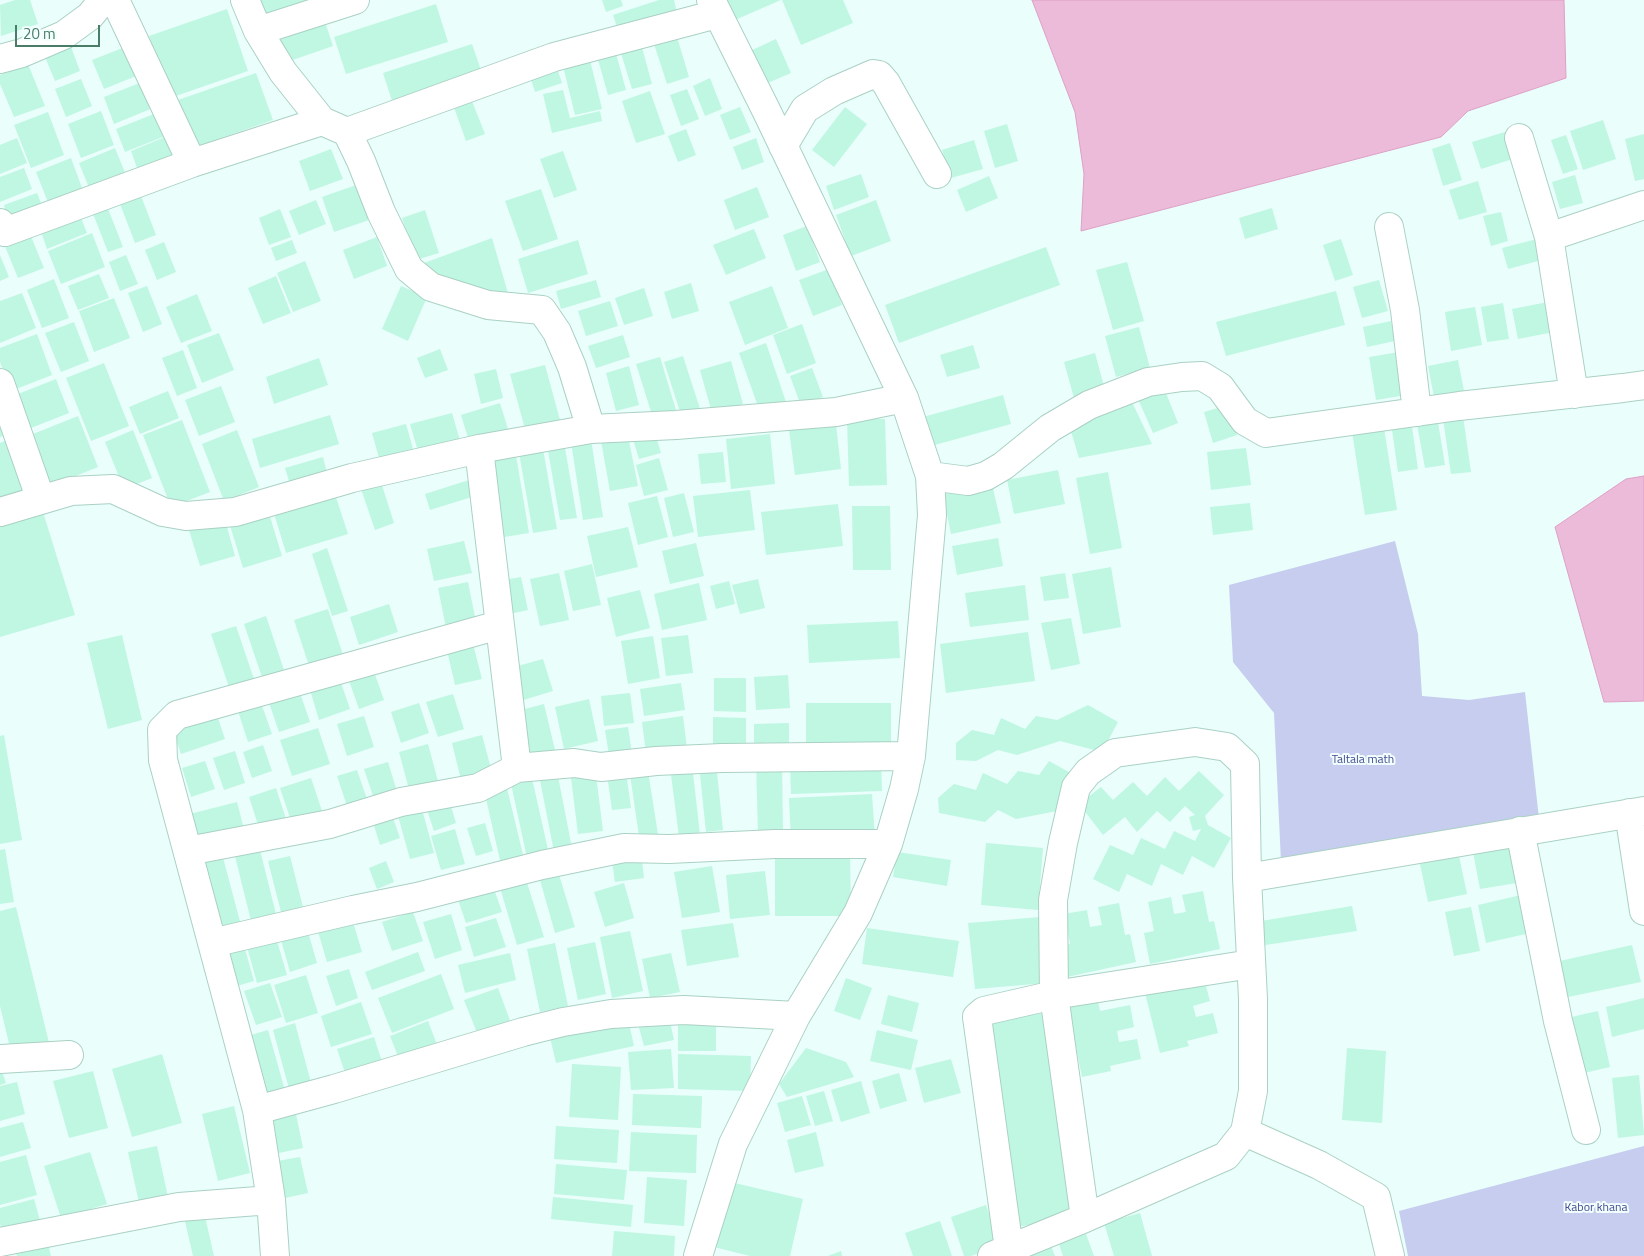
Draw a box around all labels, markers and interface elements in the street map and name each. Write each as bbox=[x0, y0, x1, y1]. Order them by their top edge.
scale bar bbox=[18, 15, 102, 47]
text: 20 m bbox=[23, 22, 56, 45]
park label: Taltala math bbox=[1332, 753, 1394, 767]
park label: Kabor khana bbox=[1565, 1201, 1627, 1215]

